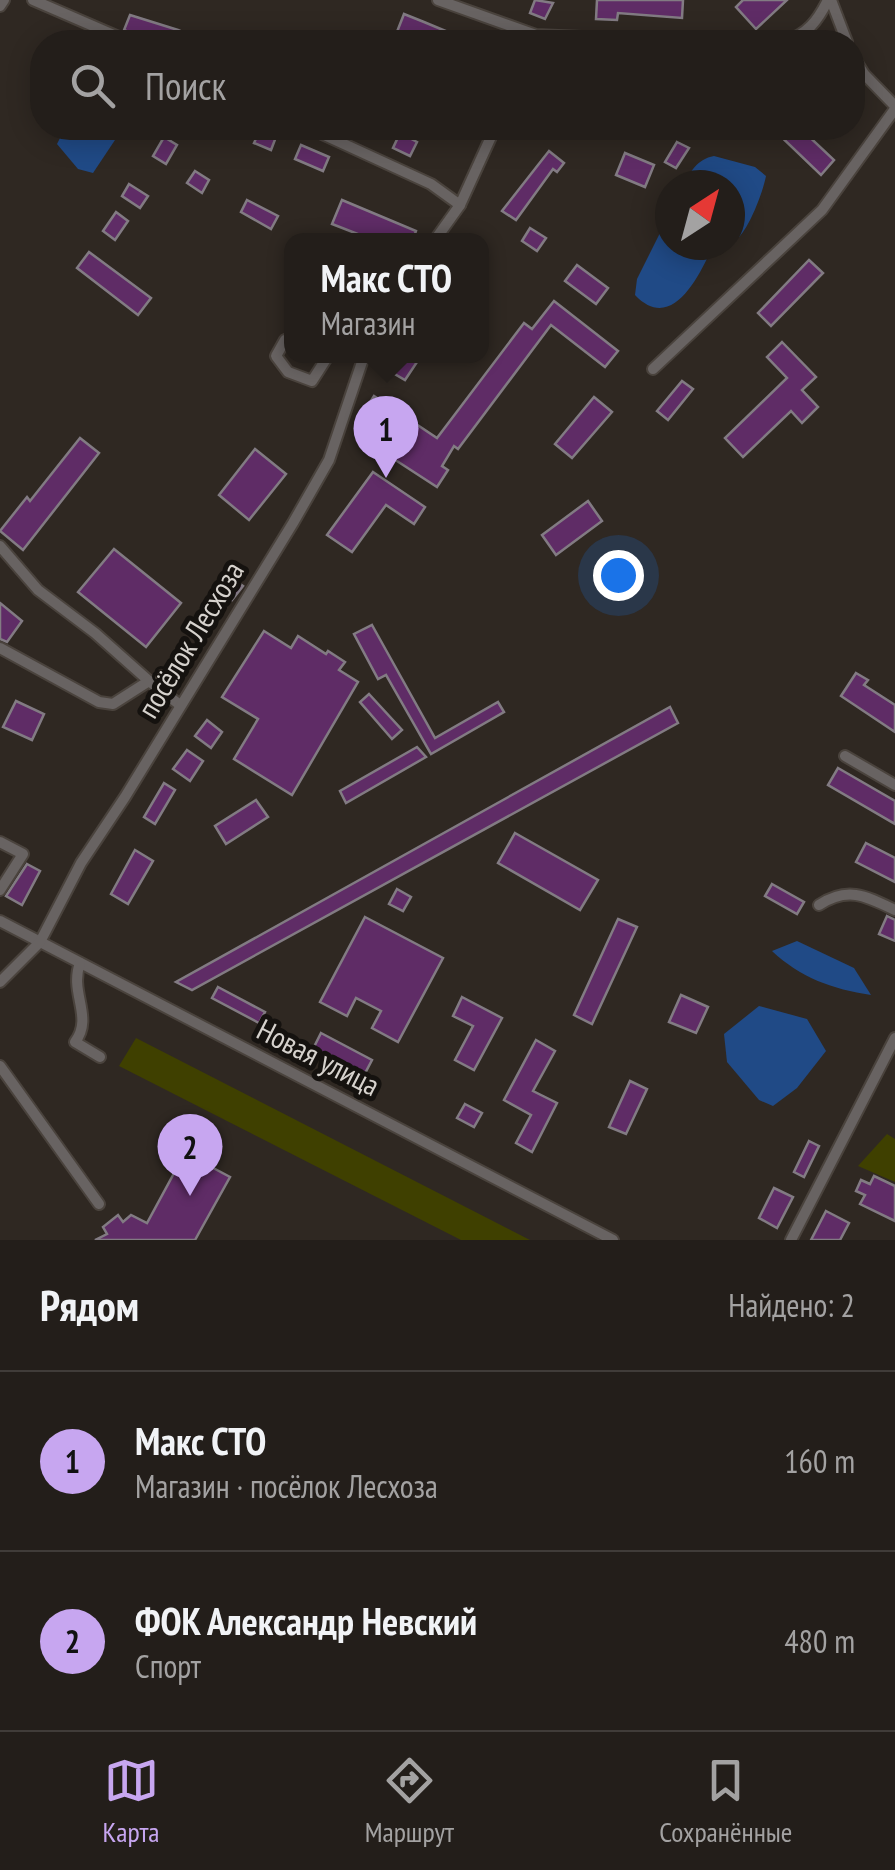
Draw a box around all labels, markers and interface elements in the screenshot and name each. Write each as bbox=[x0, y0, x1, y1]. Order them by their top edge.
search box bbox=[30, 30, 865, 140]
icon: search bbox=[65, 58, 120, 113]
text: Поиск bbox=[145, 61, 226, 110]
north arrow bbox=[655, 170, 745, 260]
popup bbox=[284, 233, 489, 363]
text: Макс СТО bbox=[321, 253, 452, 302]
text: Магазин bbox=[321, 302, 415, 344]
pin: 1 bbox=[354, 396, 418, 478]
your location bbox=[593, 550, 644, 601]
street label: посёлок Лесхоза bbox=[128, 554, 252, 725]
street label: Новая улица bbox=[251, 1009, 387, 1104]
pin: 2 bbox=[158, 1114, 222, 1196]
text: Рядом bbox=[40, 1278, 139, 1333]
text: Найдено: 2 bbox=[728, 1284, 855, 1326]
text: Макс СТО bbox=[135, 1416, 266, 1465]
text: 1 bbox=[65, 1440, 80, 1482]
text: 160 m bbox=[784, 1440, 855, 1482]
text: Магазин · посёлок Лесхоза bbox=[135, 1465, 438, 1507]
text: ФОК Александр Невский bbox=[135, 1596, 477, 1645]
text: 2 bbox=[65, 1620, 80, 1662]
text: 480 m bbox=[784, 1620, 855, 1662]
text: Спорт bbox=[135, 1645, 201, 1687]
tab: Карта bbox=[103, 1753, 160, 1850]
tab: Маршрут bbox=[365, 1753, 454, 1850]
tab: Сохранённые bbox=[659, 1753, 792, 1850]

